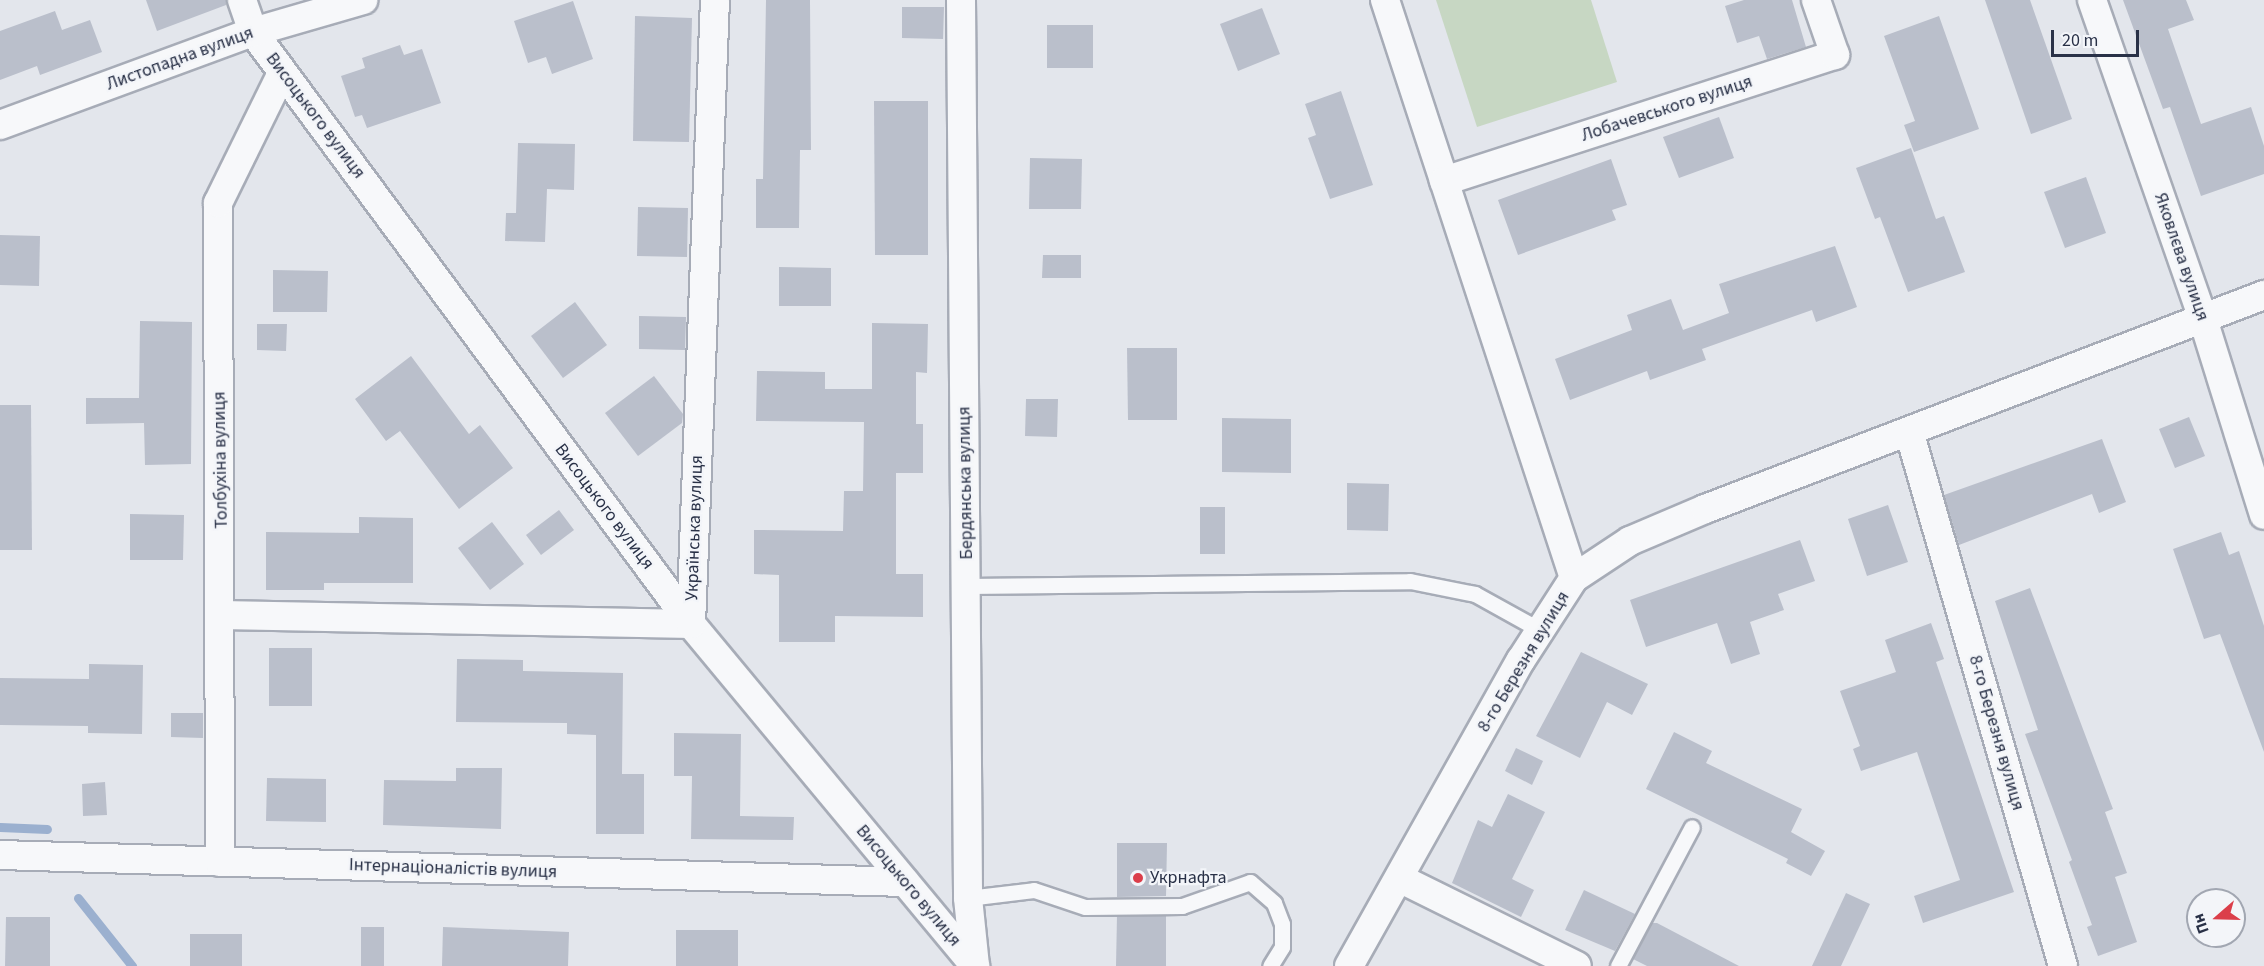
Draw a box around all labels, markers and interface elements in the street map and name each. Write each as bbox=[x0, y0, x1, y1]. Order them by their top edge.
scale bar bbox=[2054, 18, 2142, 56]
street label: Листопадна вулиця bbox=[103, 22, 257, 96]
text: 20 m bbox=[2062, 28, 2098, 53]
street label: Висоцького вулиця bbox=[261, 49, 369, 183]
street label: Лобачевського вулиця bbox=[1579, 71, 1755, 147]
street label: Яковлєва вулиця bbox=[2149, 190, 2213, 324]
street label: Толбухіна вулиця bbox=[209, 391, 233, 529]
street label: Бердянська вулиця bbox=[954, 406, 978, 560]
street label: Висоцького вулиця bbox=[550, 440, 658, 574]
street label: Українська вулиця bbox=[682, 455, 708, 601]
street label: 8-го Березня вулиця bbox=[1473, 588, 1575, 736]
street label: 8-го Березня вулиця bbox=[1964, 653, 2028, 813]
street label: Висоцького вулиця bbox=[851, 821, 965, 951]
street label: Інтернаціоналістів вулиця bbox=[349, 855, 557, 883]
place label: Укрнафта bbox=[1150, 867, 1227, 889]
marker: Укрнафта bbox=[1131, 871, 1145, 885]
north arrow bbox=[2186, 888, 2246, 948]
text: Пн bbox=[2187, 910, 2215, 937]

